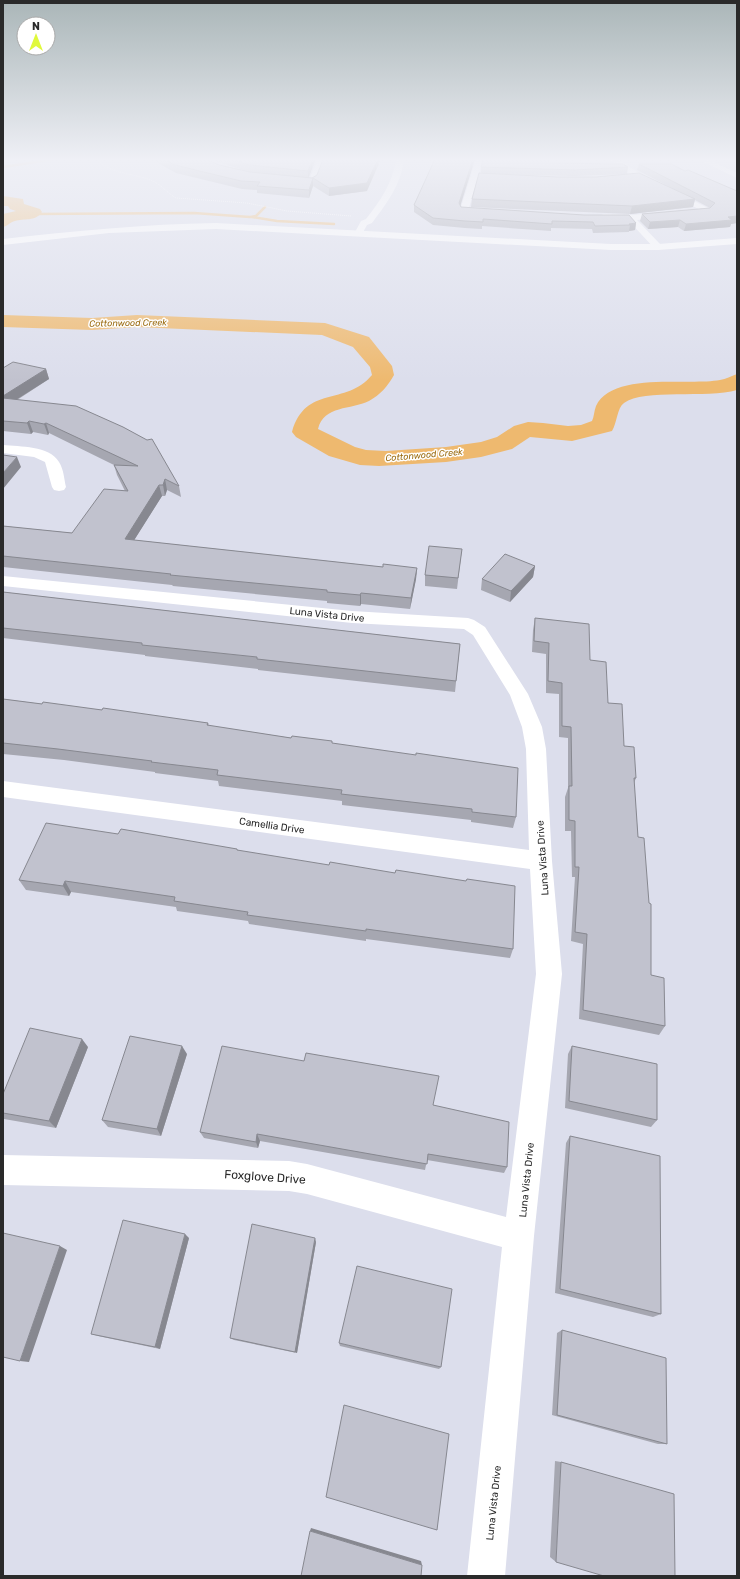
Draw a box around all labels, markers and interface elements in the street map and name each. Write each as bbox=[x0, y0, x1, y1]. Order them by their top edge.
north arrow bbox=[16, 16, 56, 56]
text: N bbox=[32, 20, 40, 33]
water label: Cottonwood Creek bbox=[89, 317, 167, 329]
water label: Cottonwood Creek bbox=[385, 447, 463, 463]
street label: Luna Vista Drive bbox=[289, 605, 365, 625]
street label: Camellia Drive bbox=[238, 815, 306, 837]
street label: Luna Vista Drive bbox=[534, 820, 552, 896]
street label: Luna Vista Drive bbox=[517, 1142, 537, 1218]
street label: Foxglove Drive bbox=[224, 1167, 306, 1187]
street label: Luna Vista Drive bbox=[484, 1465, 504, 1541]

